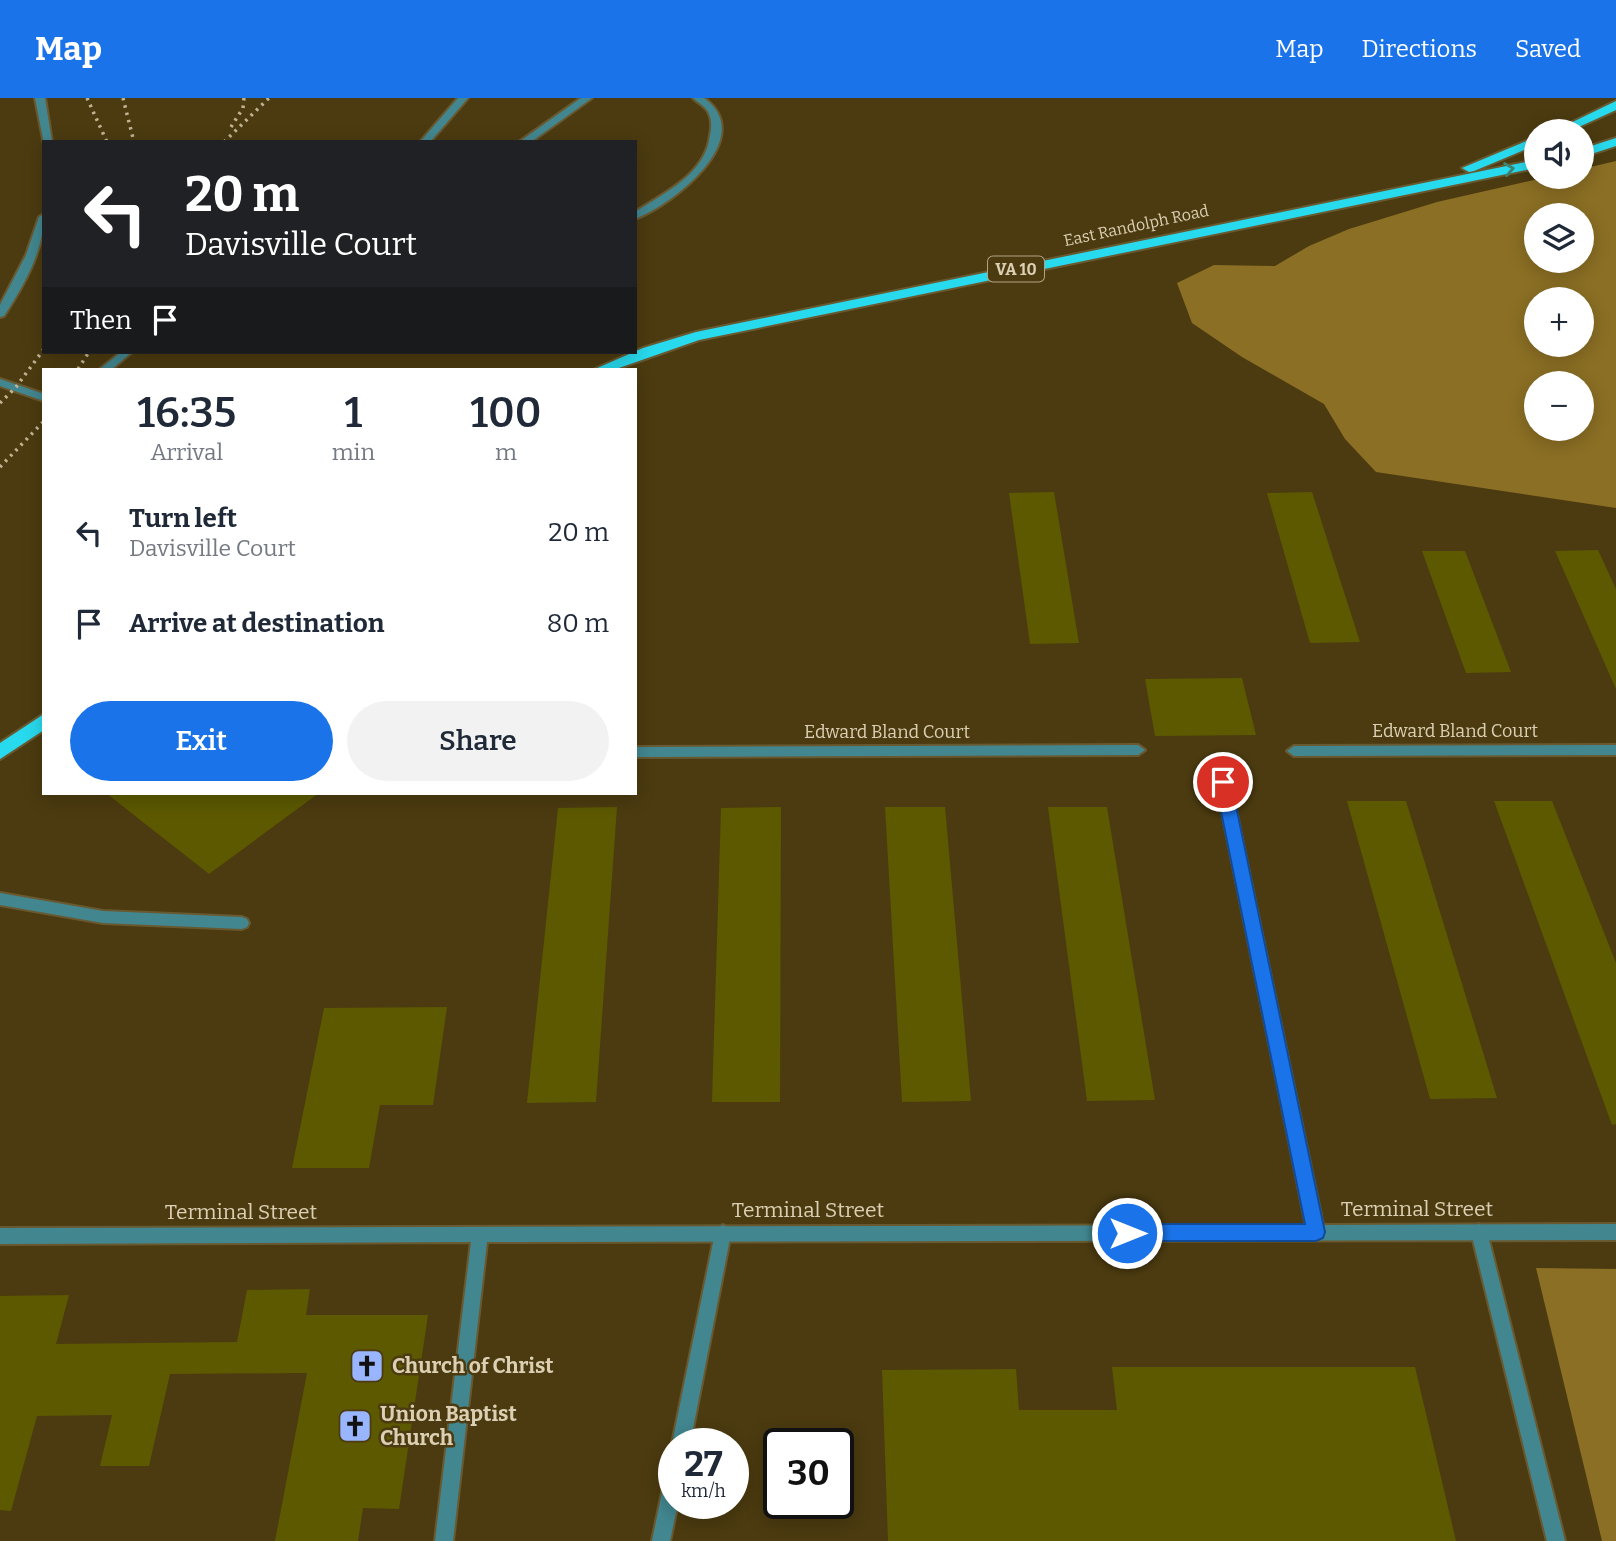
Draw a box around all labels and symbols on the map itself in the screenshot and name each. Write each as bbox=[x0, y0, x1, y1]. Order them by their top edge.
one-way arrow bbox=[1503, 162, 1515, 177]
street label: East Randolph Road bbox=[1062, 201, 1211, 250]
road number: VA 10 bbox=[988, 256, 1044, 281]
street label: Edward Bland Court bbox=[1372, 720, 1538, 742]
street label: Edward Bland Court bbox=[804, 721, 970, 743]
pin bbox=[1193, 752, 1253, 812]
position arrow bbox=[1090, 1196, 1164, 1270]
street label: Terminal Street bbox=[1341, 1196, 1494, 1222]
street label: Terminal Street bbox=[732, 1197, 885, 1223]
street label: Terminal Street bbox=[165, 1199, 318, 1225]
church icon: Church of Christ bbox=[348, 1347, 386, 1385]
place label: Church of Christ bbox=[392, 1353, 554, 1379]
place label: Union Baptist Church bbox=[380, 1401, 517, 1451]
church icon: Union Baptist Church bbox=[336, 1407, 374, 1445]
speed limit sign: 30 bbox=[763, 1428, 854, 1519]

